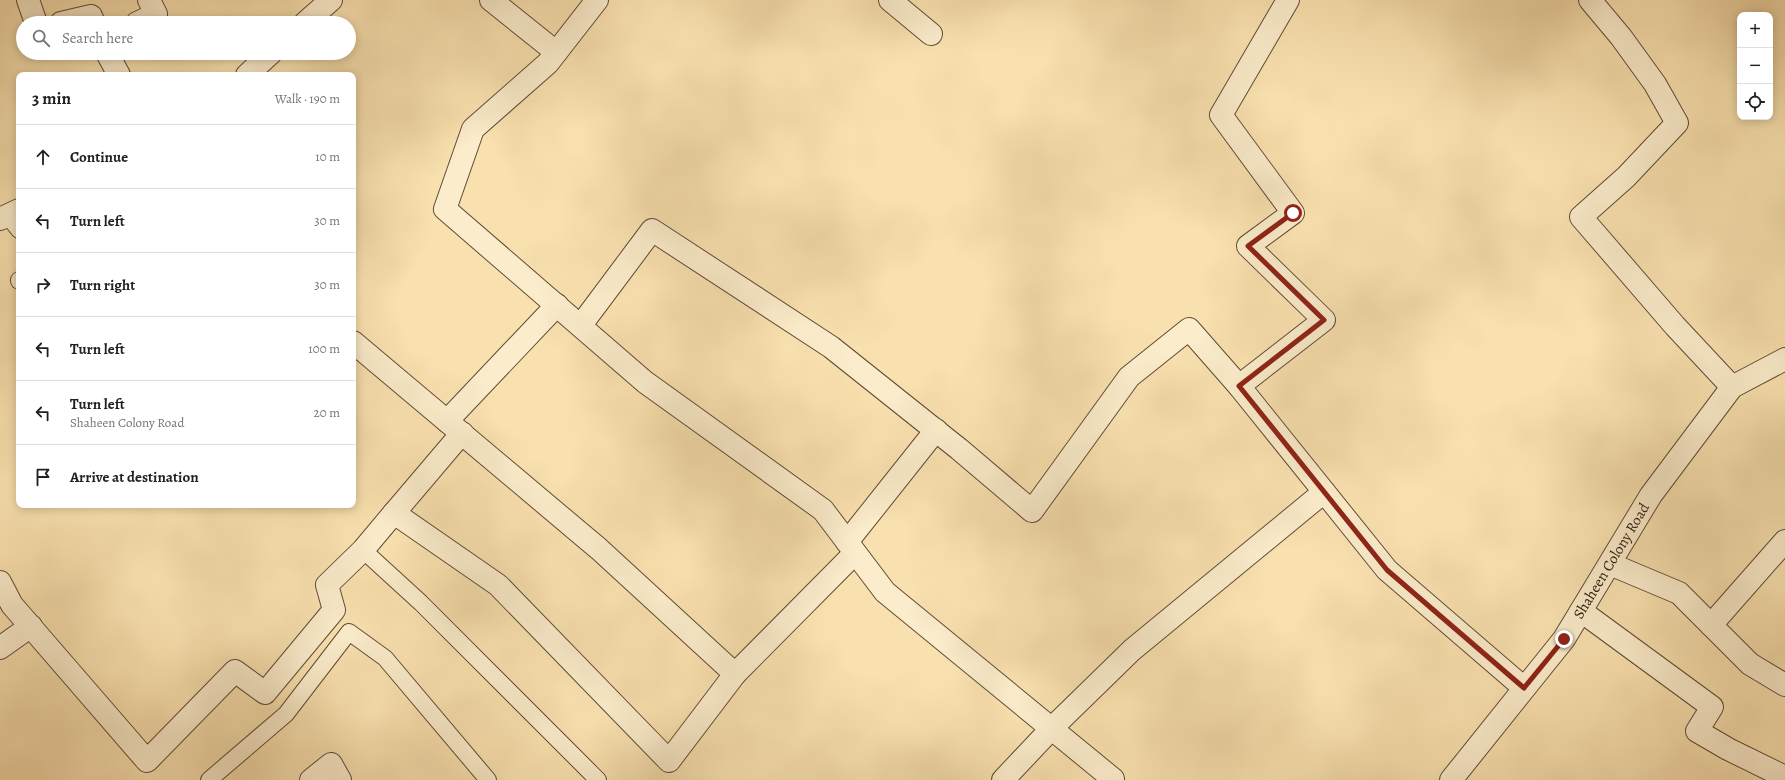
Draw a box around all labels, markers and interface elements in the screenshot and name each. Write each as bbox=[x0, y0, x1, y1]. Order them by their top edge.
map controls bbox=[1737, 12, 1773, 120]
button: + bbox=[1737, 12, 1773, 48]
search box bbox=[16, 16, 356, 60]
icon: search bbox=[30, 27, 52, 49]
text: Search here bbox=[62, 28, 133, 48]
button: − bbox=[1737, 48, 1773, 84]
button: locate bbox=[1737, 84, 1773, 120]
text: 3 min bbox=[32, 87, 71, 110]
text: Walk · 190 m bbox=[275, 90, 340, 107]
icon: ahead bbox=[32, 146, 54, 168]
text: Continue bbox=[70, 147, 128, 167]
text: 10 m bbox=[315, 148, 340, 165]
route start bbox=[1284, 204, 1302, 222]
icon: left bbox=[32, 210, 54, 232]
text: Turn left bbox=[70, 211, 125, 231]
text: 30 m bbox=[314, 212, 340, 229]
icon: right bbox=[32, 274, 54, 296]
text: Turn right bbox=[70, 275, 135, 295]
text: 30 m bbox=[314, 276, 340, 293]
icon: left bbox=[32, 338, 54, 360]
text: Turn left bbox=[70, 339, 125, 359]
text: 100 m bbox=[308, 340, 340, 357]
text: Turn left bbox=[70, 394, 125, 414]
icon: left bbox=[32, 402, 54, 424]
text: 20 m bbox=[314, 404, 340, 421]
text: Shaheen Colony Road bbox=[70, 414, 184, 431]
icon: arrive bbox=[32, 466, 54, 488]
text: Arrive at destination bbox=[70, 467, 199, 487]
street label: Shaheen Colony Road bbox=[1568, 498, 1654, 623]
route end bbox=[1555, 630, 1573, 648]

